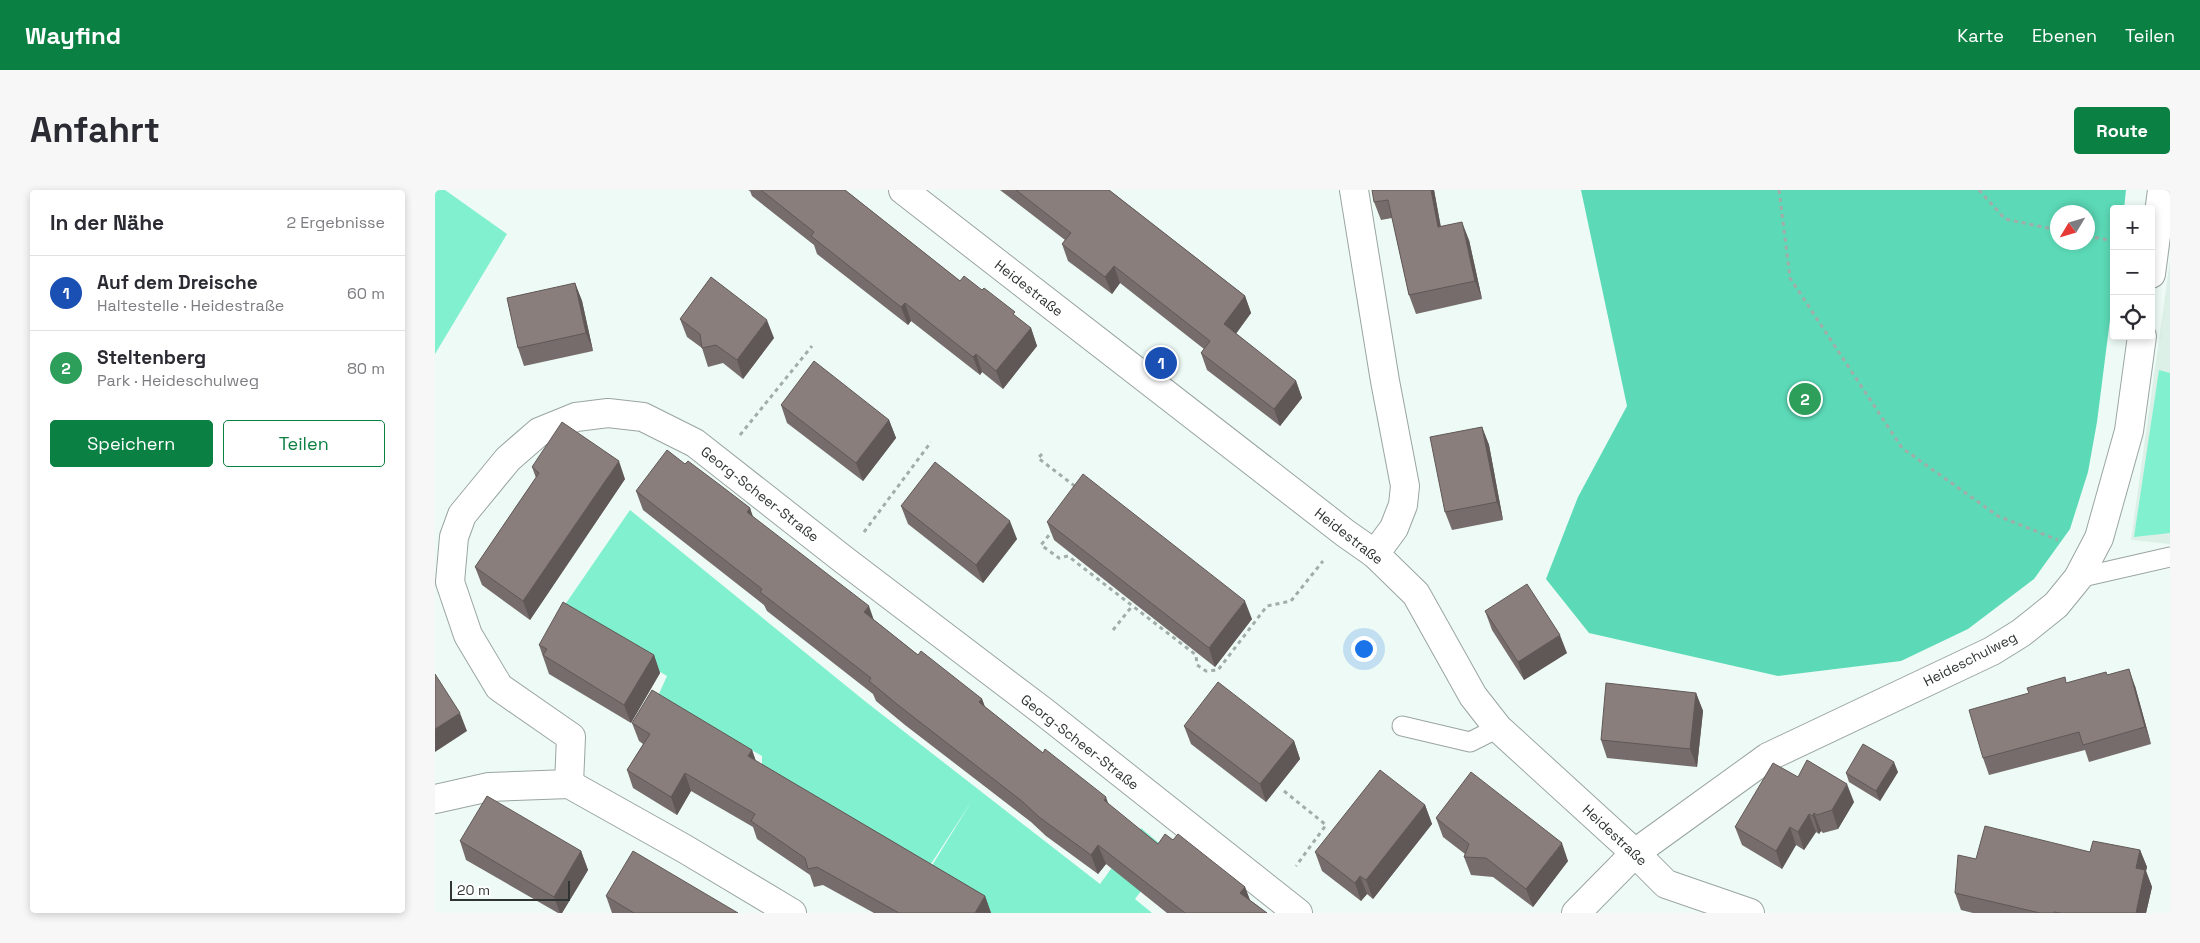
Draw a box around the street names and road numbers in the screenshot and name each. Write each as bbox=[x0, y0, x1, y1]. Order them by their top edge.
street label: Heidestraße bbox=[991, 256, 1067, 320]
street label: Georg-Scheer-Straße bbox=[697, 442, 823, 546]
street label: Heidestraße bbox=[1311, 504, 1387, 568]
street label: Heideschulweg bbox=[1920, 628, 2020, 690]
street label: Georg-Scheer-Straße bbox=[1017, 690, 1143, 794]
street label: Heidestraße bbox=[1579, 800, 1651, 870]

